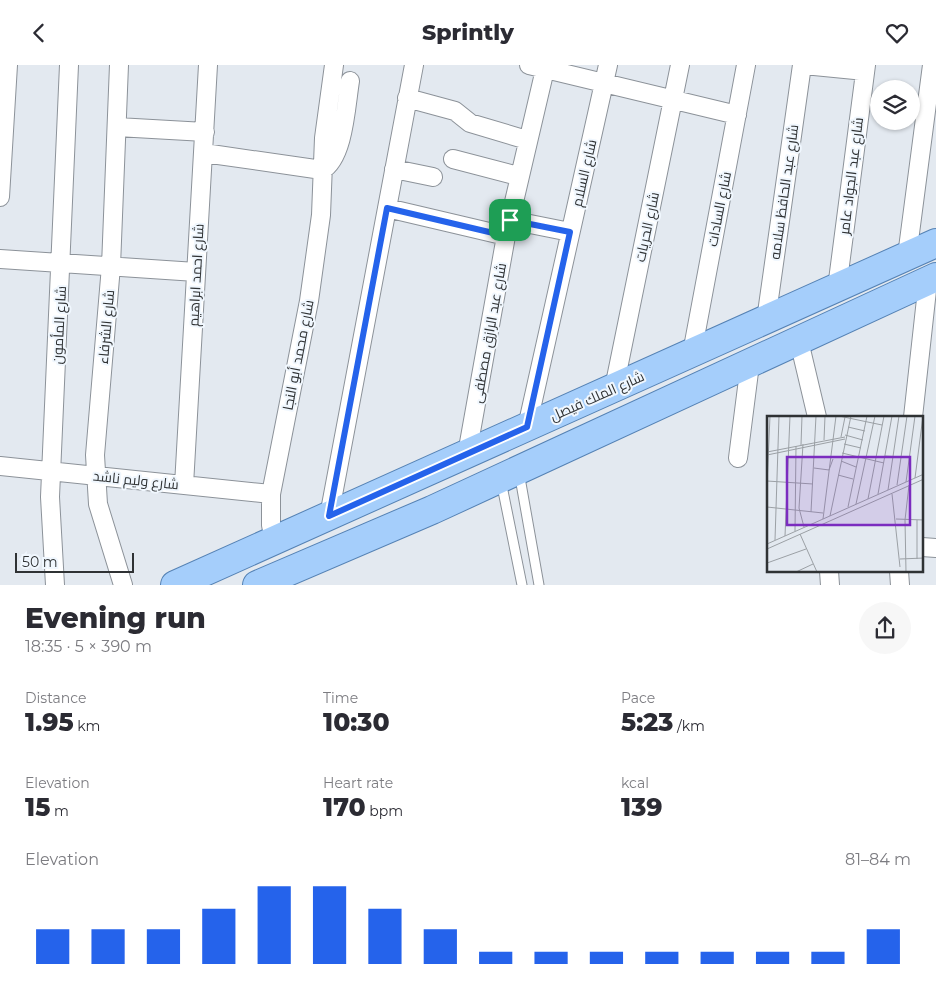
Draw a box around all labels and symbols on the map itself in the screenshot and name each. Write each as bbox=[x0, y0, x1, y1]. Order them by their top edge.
street label: شارع عبد الجواد عامر bbox=[835, 116, 867, 237]
street label: شارع عبد الحافظ سلامه bbox=[766, 123, 802, 261]
street label: شارع السلام bbox=[568, 138, 601, 209]
street label: شارع السادات bbox=[703, 170, 735, 248]
street label: شارع الحريات bbox=[631, 190, 663, 264]
pin bbox=[489, 199, 531, 241]
street label: شارع احمد ابراهيم bbox=[184, 223, 209, 327]
street label: شارع عبد الرازق مصطفى bbox=[468, 261, 510, 405]
street label: شارع المأمون bbox=[48, 285, 70, 365]
street label: شارع الشرفاء bbox=[94, 289, 118, 365]
street label: شارع محمد أبو النجا bbox=[278, 298, 318, 412]
street label: شارع الملك فيصل bbox=[547, 367, 647, 425]
inset map bbox=[767, 416, 924, 573]
street label: شارع وليم ناشد bbox=[92, 467, 180, 494]
scale bar bbox=[15, 550, 134, 573]

